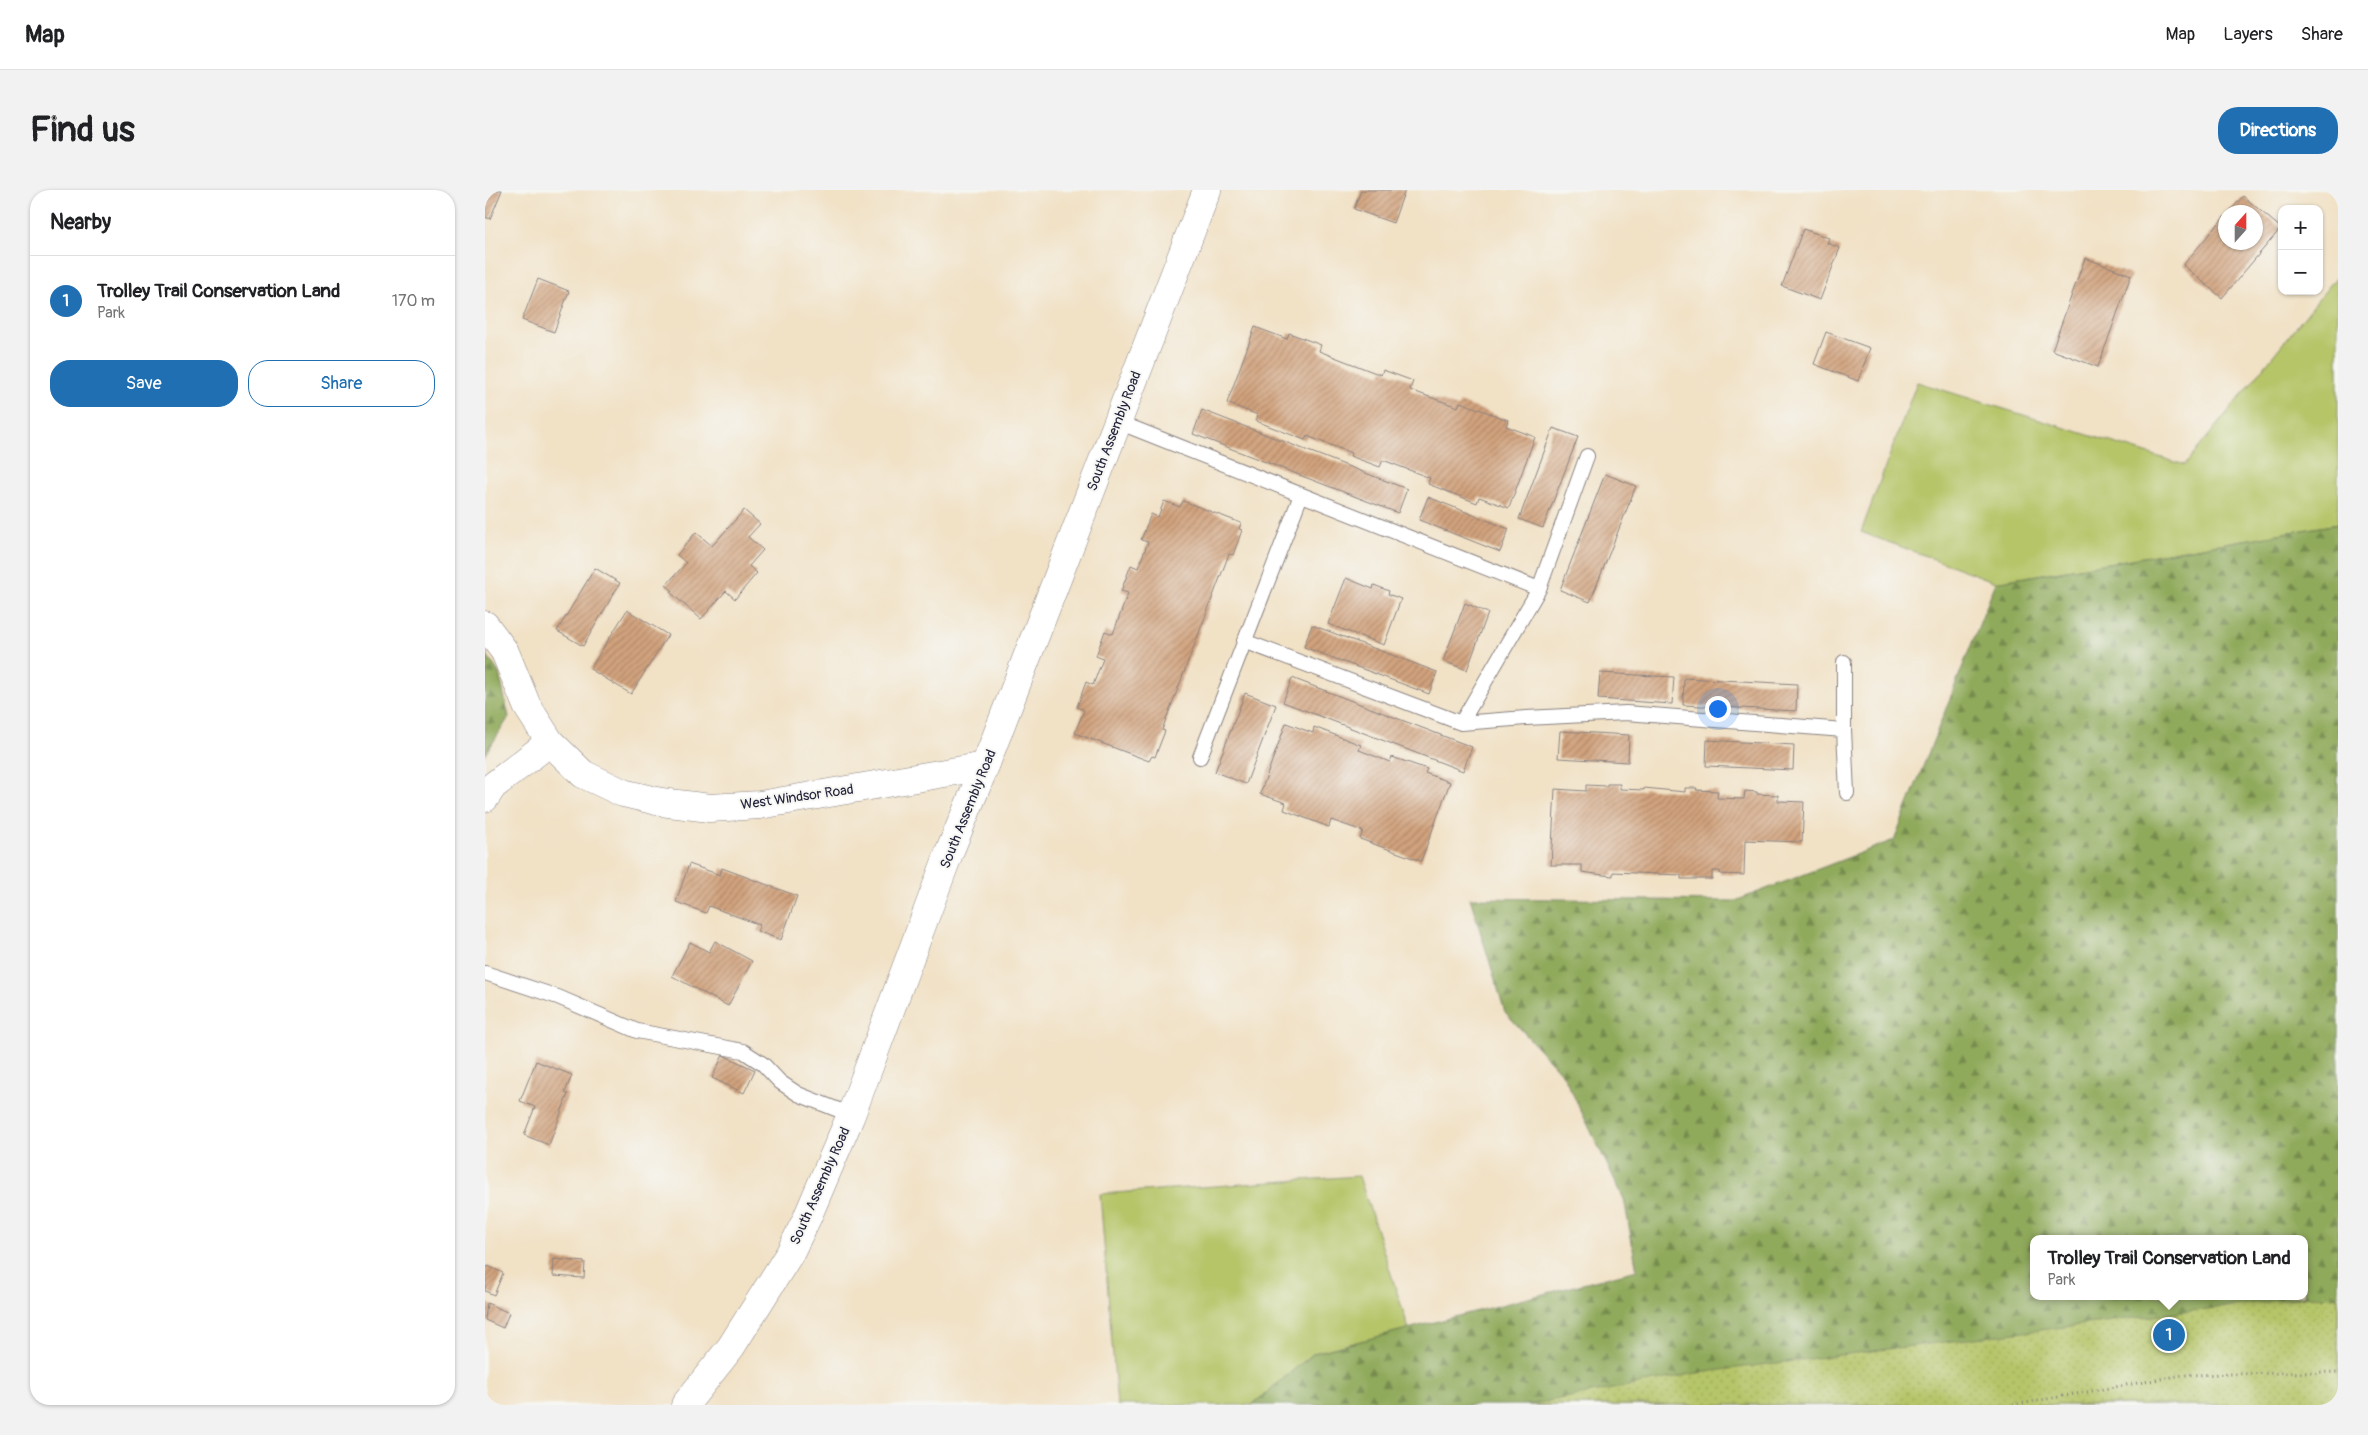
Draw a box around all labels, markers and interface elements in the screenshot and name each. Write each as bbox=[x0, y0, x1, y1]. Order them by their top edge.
text: Map bbox=[25, 20, 65, 49]
text: Map bbox=[2166, 23, 2195, 46]
text: Layers bbox=[2223, 23, 2273, 46]
text: Share bbox=[2301, 23, 2343, 46]
button: Directions bbox=[2218, 107, 2338, 154]
text: Find us bbox=[30, 108, 135, 152]
north arrow bbox=[2218, 205, 2263, 250]
map controls bbox=[2278, 205, 2323, 295]
button: + bbox=[2278, 205, 2323, 250]
text: Nearby bbox=[50, 209, 111, 236]
button: − bbox=[2278, 250, 2323, 295]
text: Trolley Trail Conservation Land bbox=[97, 279, 340, 303]
text: 1 bbox=[63, 291, 69, 311]
text: 170 m bbox=[392, 291, 435, 311]
text: Park bbox=[97, 303, 125, 323]
button: Save bbox=[50, 360, 238, 407]
button: Share bbox=[248, 360, 435, 407]
street label: South Assembly Road bbox=[1083, 369, 1145, 493]
your location bbox=[1705, 696, 1731, 722]
street label: South Assembly Road bbox=[936, 747, 1000, 871]
street label: West Windsor Road bbox=[740, 781, 855, 813]
street label: South Assembly Road bbox=[786, 1124, 854, 1247]
popup bbox=[2030, 1235, 2308, 1300]
text: Trolley Trail Conservation Land bbox=[2047, 1246, 2291, 1270]
text: Park bbox=[2047, 1270, 2075, 1290]
pin: 1 bbox=[2153, 1316, 2185, 1354]

